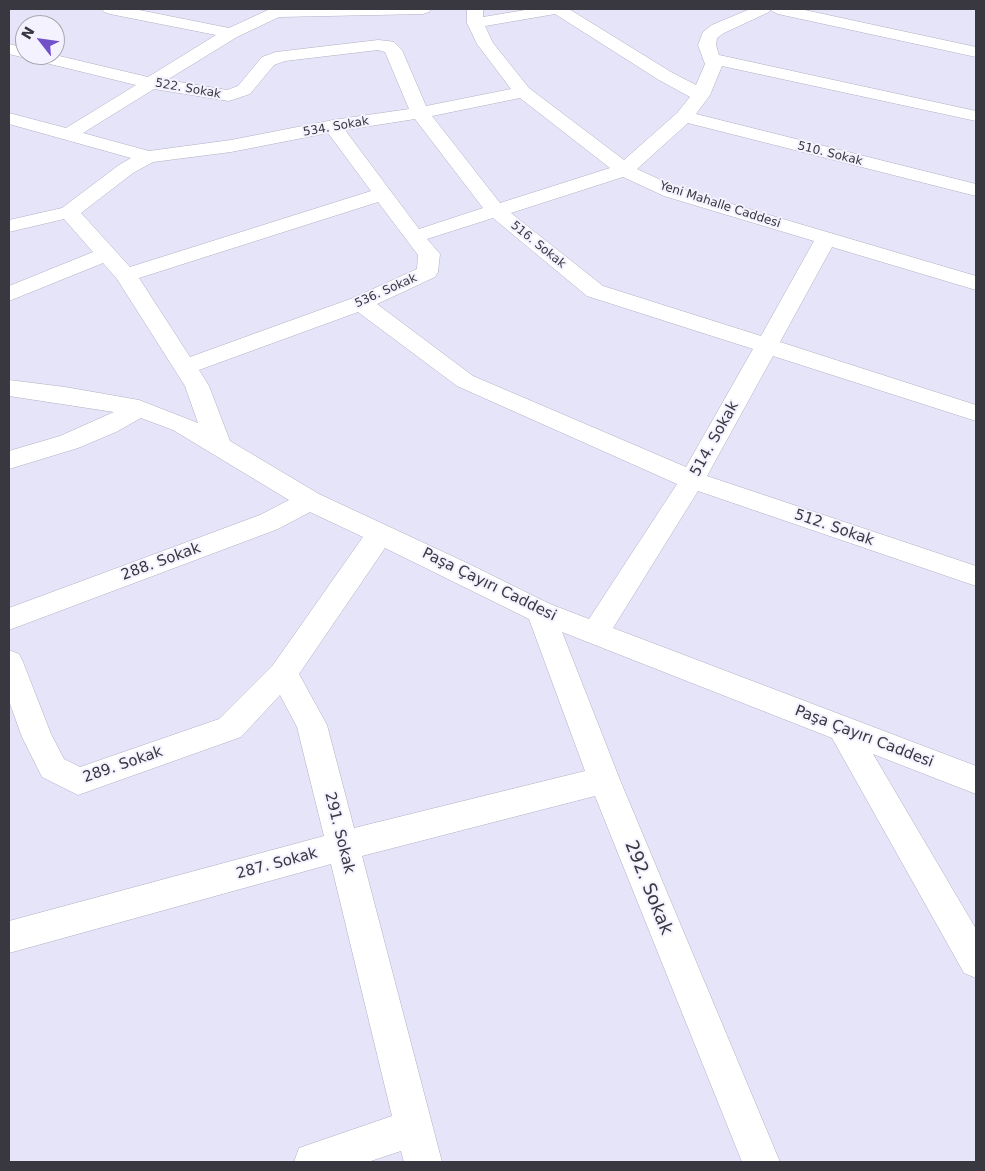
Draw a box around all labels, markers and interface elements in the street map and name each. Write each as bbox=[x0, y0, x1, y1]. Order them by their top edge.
north arrow bbox=[15, 15, 65, 65]
text: N bbox=[18, 24, 38, 42]
street label: 522. Sokak bbox=[154, 76, 222, 102]
street label: 534. Sokak bbox=[302, 114, 370, 140]
street label: 510. Sokak bbox=[796, 139, 864, 169]
street label: Yeni Mahalle Caddesi bbox=[658, 179, 782, 231]
street label: 516. Sokak bbox=[508, 218, 568, 272]
street label: 536. Sokak bbox=[353, 271, 419, 311]
street label: 514. Sokak bbox=[687, 398, 743, 480]
street label: 512. Sokak bbox=[792, 506, 876, 550]
street label: 288. Sokak bbox=[119, 539, 203, 585]
street label: Paşa Çayırı Caddesi bbox=[419, 545, 559, 625]
street label: Paşa Çayırı Caddesi bbox=[792, 702, 936, 772]
street label: 289. Sokak bbox=[81, 743, 165, 787]
street label: 291. Sokak bbox=[320, 790, 358, 876]
street label: 292. Sokak bbox=[619, 838, 677, 938]
street label: 287. Sokak bbox=[235, 845, 319, 883]

